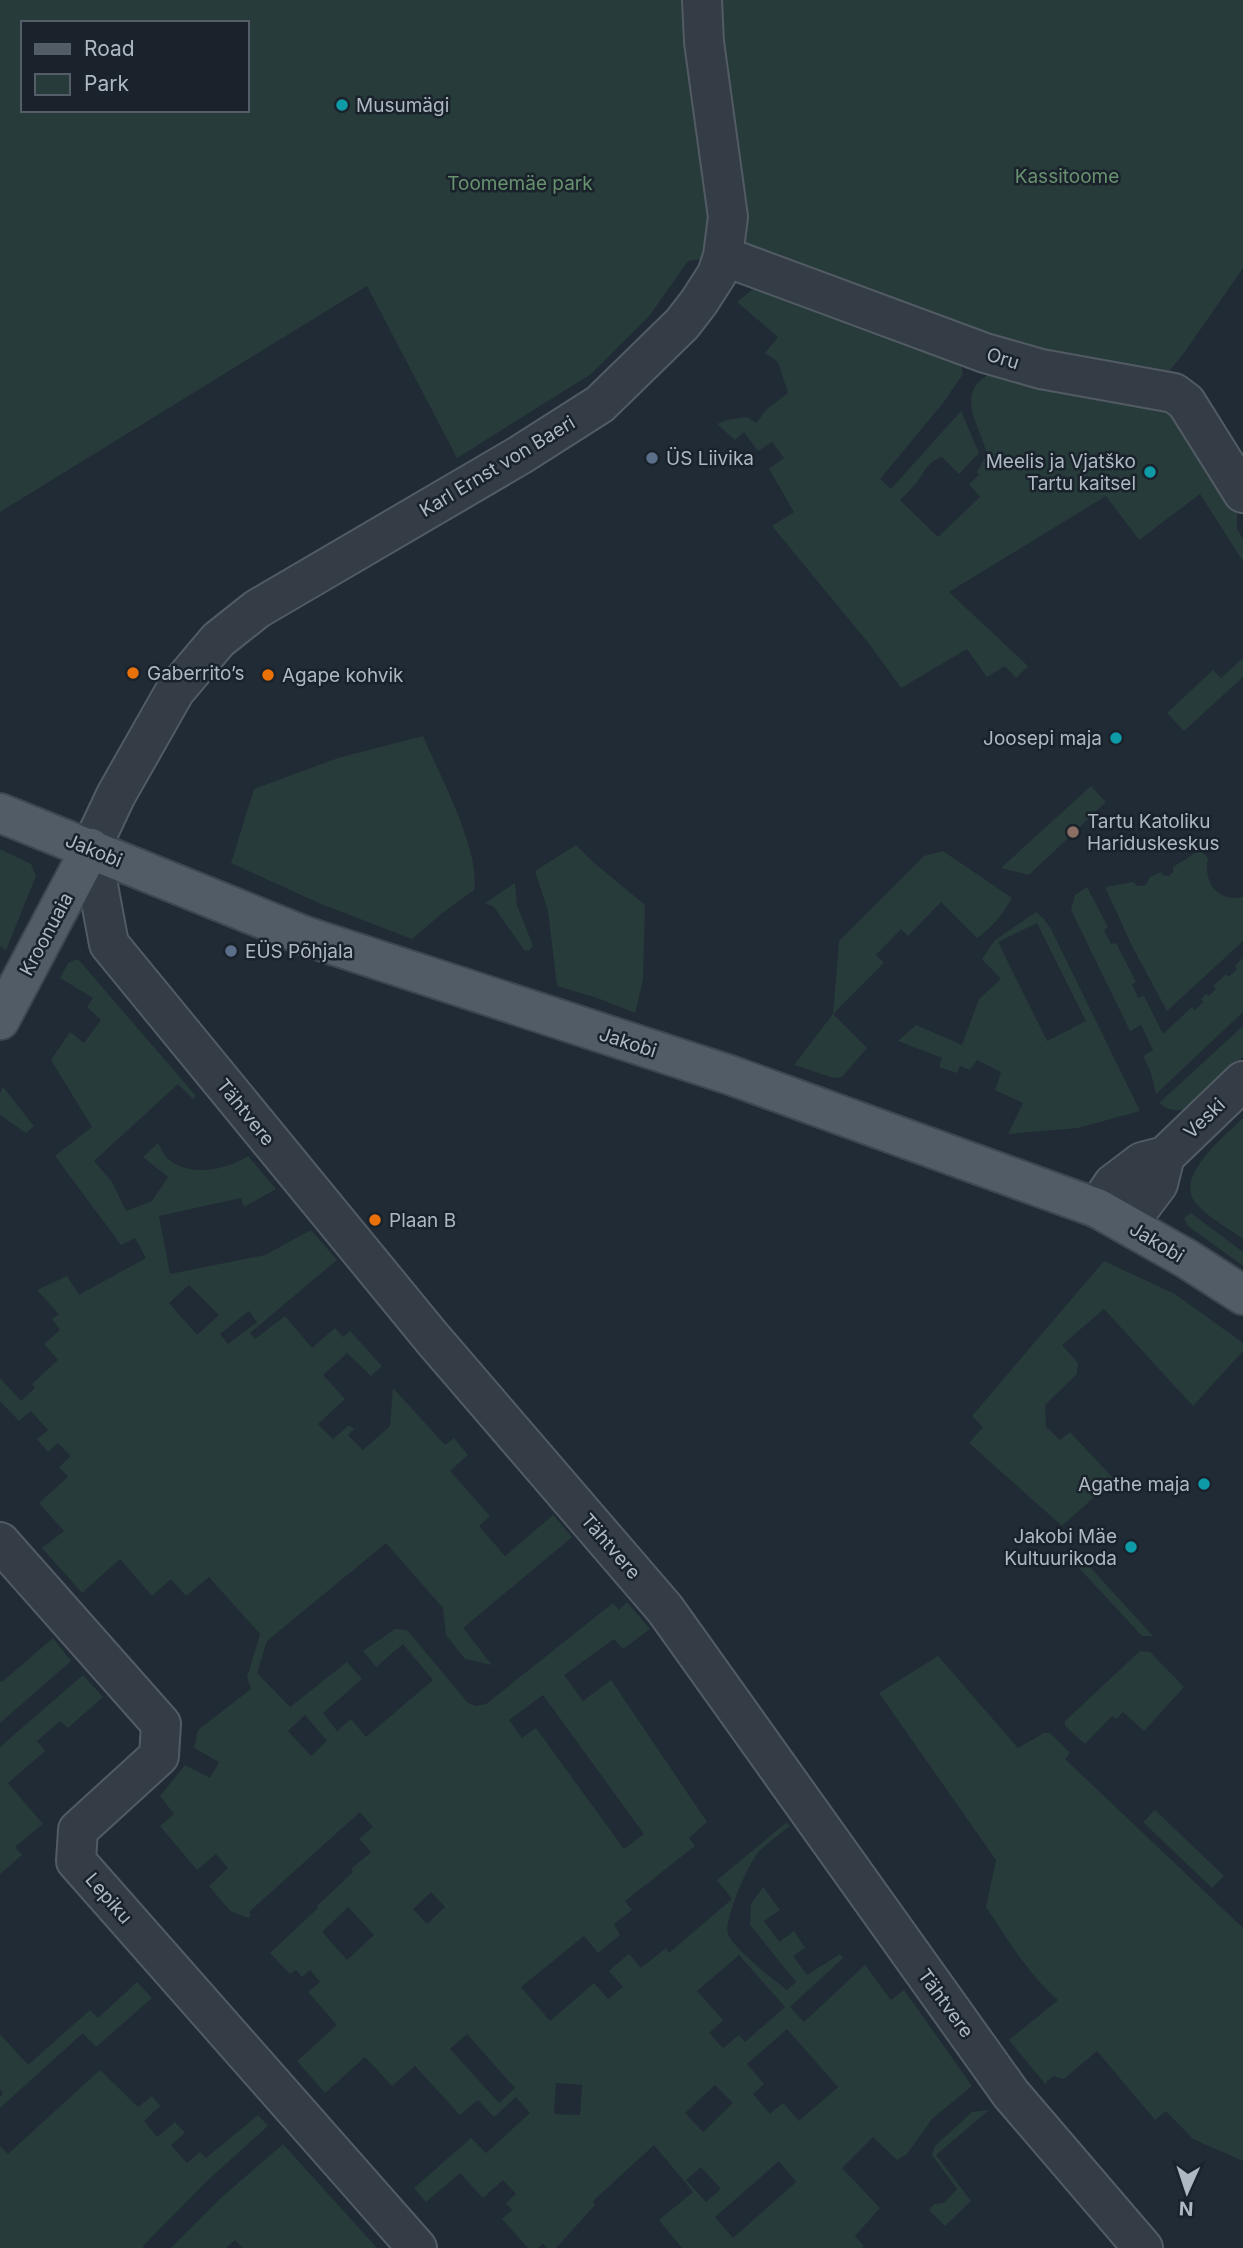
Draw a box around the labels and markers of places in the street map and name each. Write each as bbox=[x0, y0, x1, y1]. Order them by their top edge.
place label: Musumägi bbox=[356, 94, 449, 117]
marker: Musumägi bbox=[334, 97, 350, 113]
place label: ÜS Liivika bbox=[666, 447, 754, 470]
marker: ÜS Liivika bbox=[644, 450, 660, 466]
place label: Meelis ja Vjatško Tartu kaitsel bbox=[986, 450, 1136, 495]
marker: Meelis ja Vjatško Tartu kaitsel bbox=[1142, 464, 1158, 480]
place label: Gaberrito’s bbox=[147, 662, 245, 685]
place label: Agape kohvik bbox=[282, 664, 404, 687]
marker: Gaberrito’s bbox=[125, 665, 141, 681]
marker: Agape kohvik bbox=[260, 667, 276, 683]
place label: Joosepi maja bbox=[983, 727, 1102, 750]
marker: Joosepi maja bbox=[1108, 730, 1124, 746]
place label: Tartu Katoliku Hariduskeskus bbox=[1087, 810, 1220, 855]
marker: Tartu Katoliku Hariduskeskus bbox=[1065, 824, 1081, 840]
place label: EÜS Põhjala bbox=[245, 940, 353, 963]
marker: EÜS Põhjala bbox=[223, 943, 239, 959]
place label: Plaan B bbox=[389, 1209, 456, 1232]
marker: Plaan B bbox=[367, 1212, 383, 1228]
place label: Agathe maja bbox=[1078, 1473, 1190, 1496]
marker: Agathe maja bbox=[1196, 1476, 1212, 1492]
place label: Jakobi Mäe Kultuurikoda bbox=[1004, 1525, 1117, 1570]
marker: Jakobi Mäe Kultuurikoda bbox=[1123, 1539, 1139, 1555]

